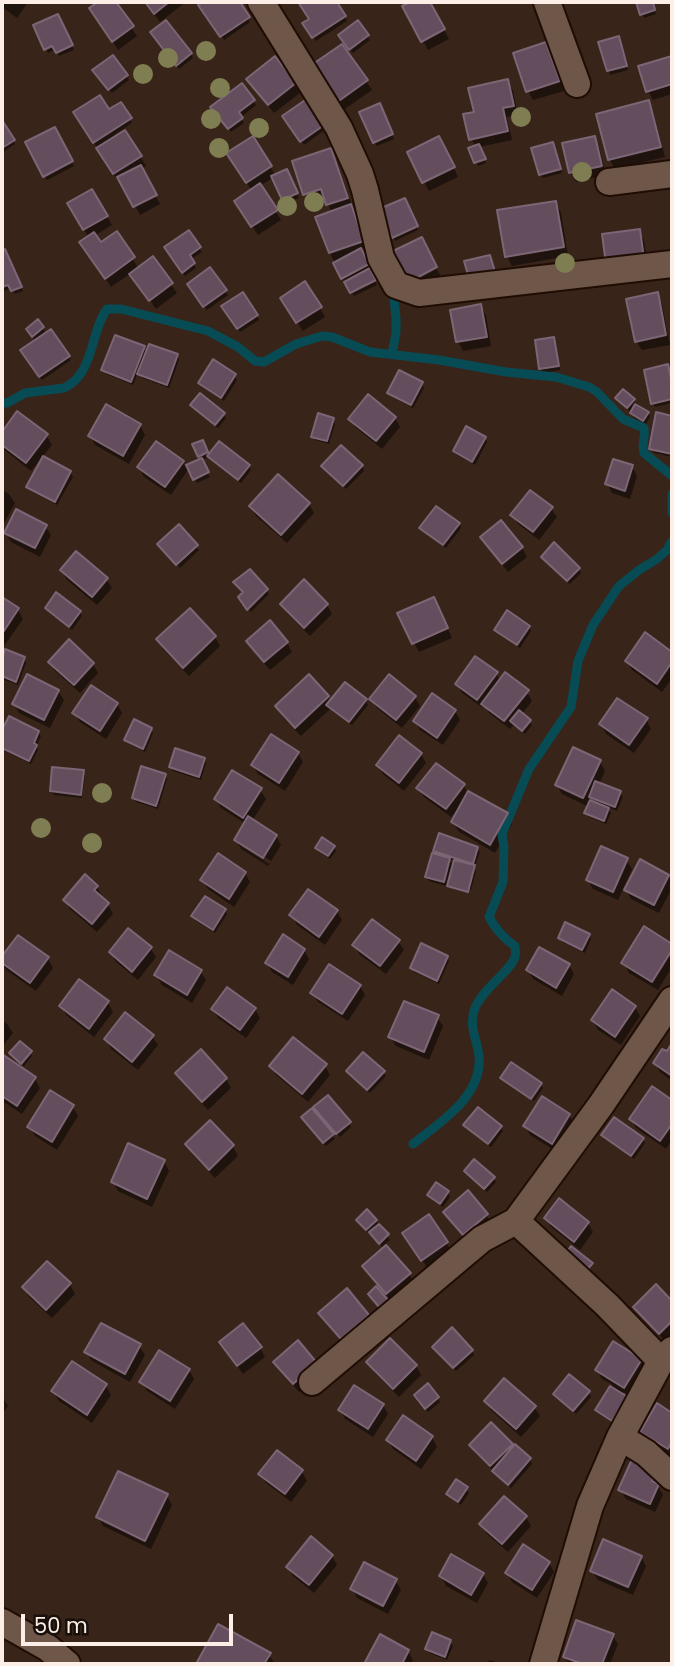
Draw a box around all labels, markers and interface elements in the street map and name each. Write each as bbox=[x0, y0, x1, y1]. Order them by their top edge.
scale bar bbox=[24, 1600, 236, 1644]
text: 50 m bbox=[34, 1611, 88, 1640]

